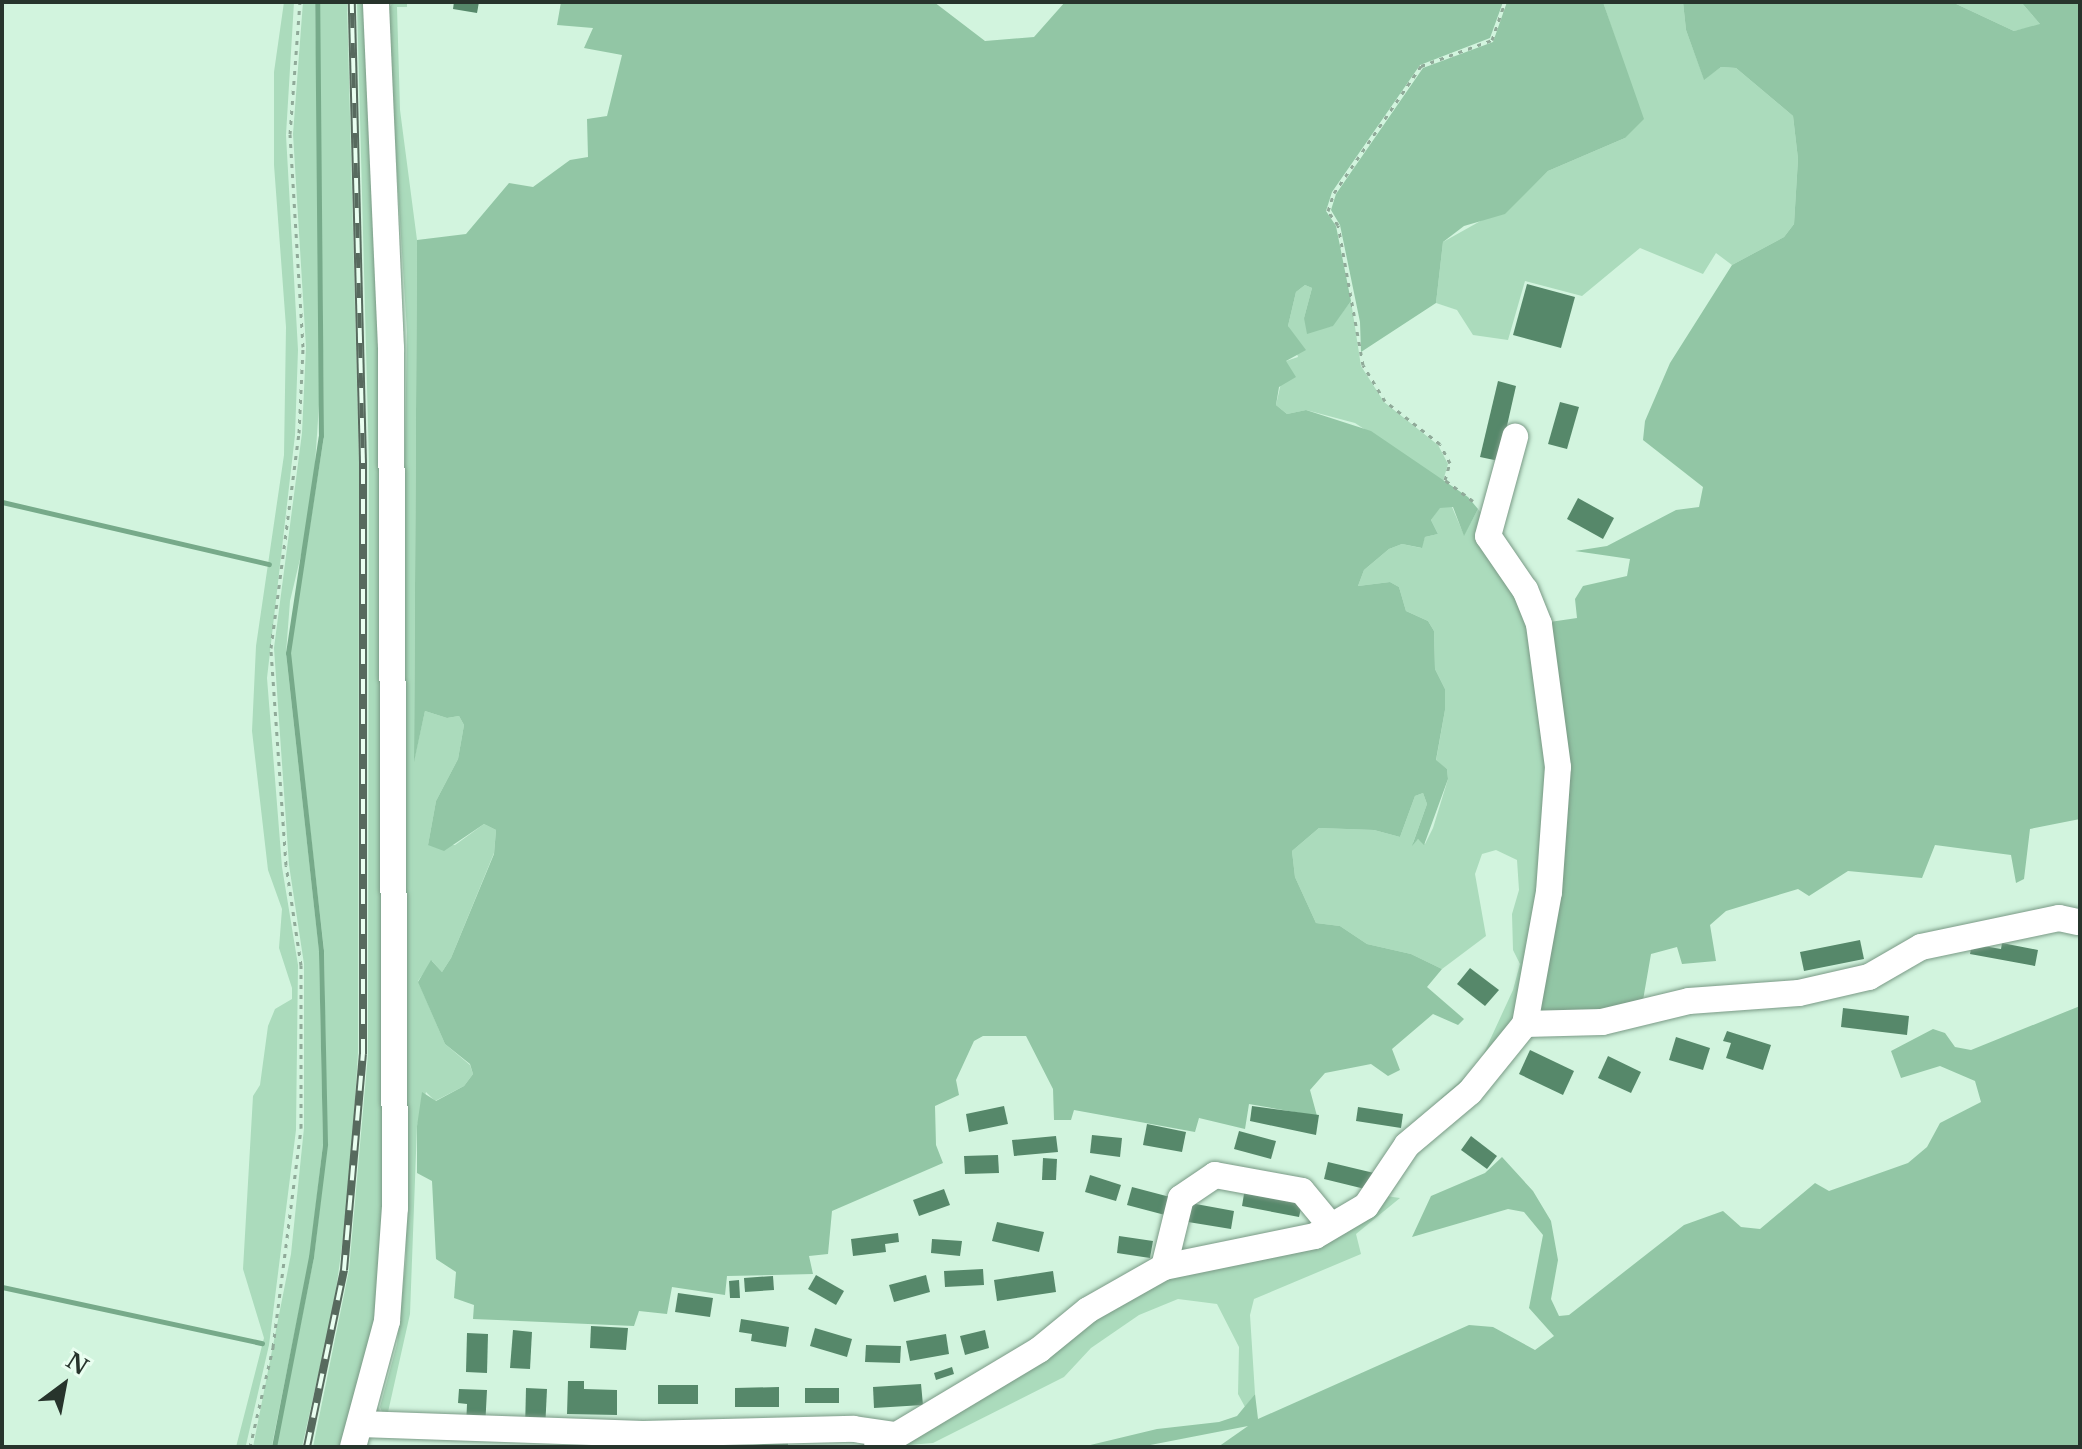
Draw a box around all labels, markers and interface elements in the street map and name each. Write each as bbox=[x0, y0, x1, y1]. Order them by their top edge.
north arrow bbox=[24, 1345, 104, 1425]
text: N bbox=[61, 1347, 93, 1381]

